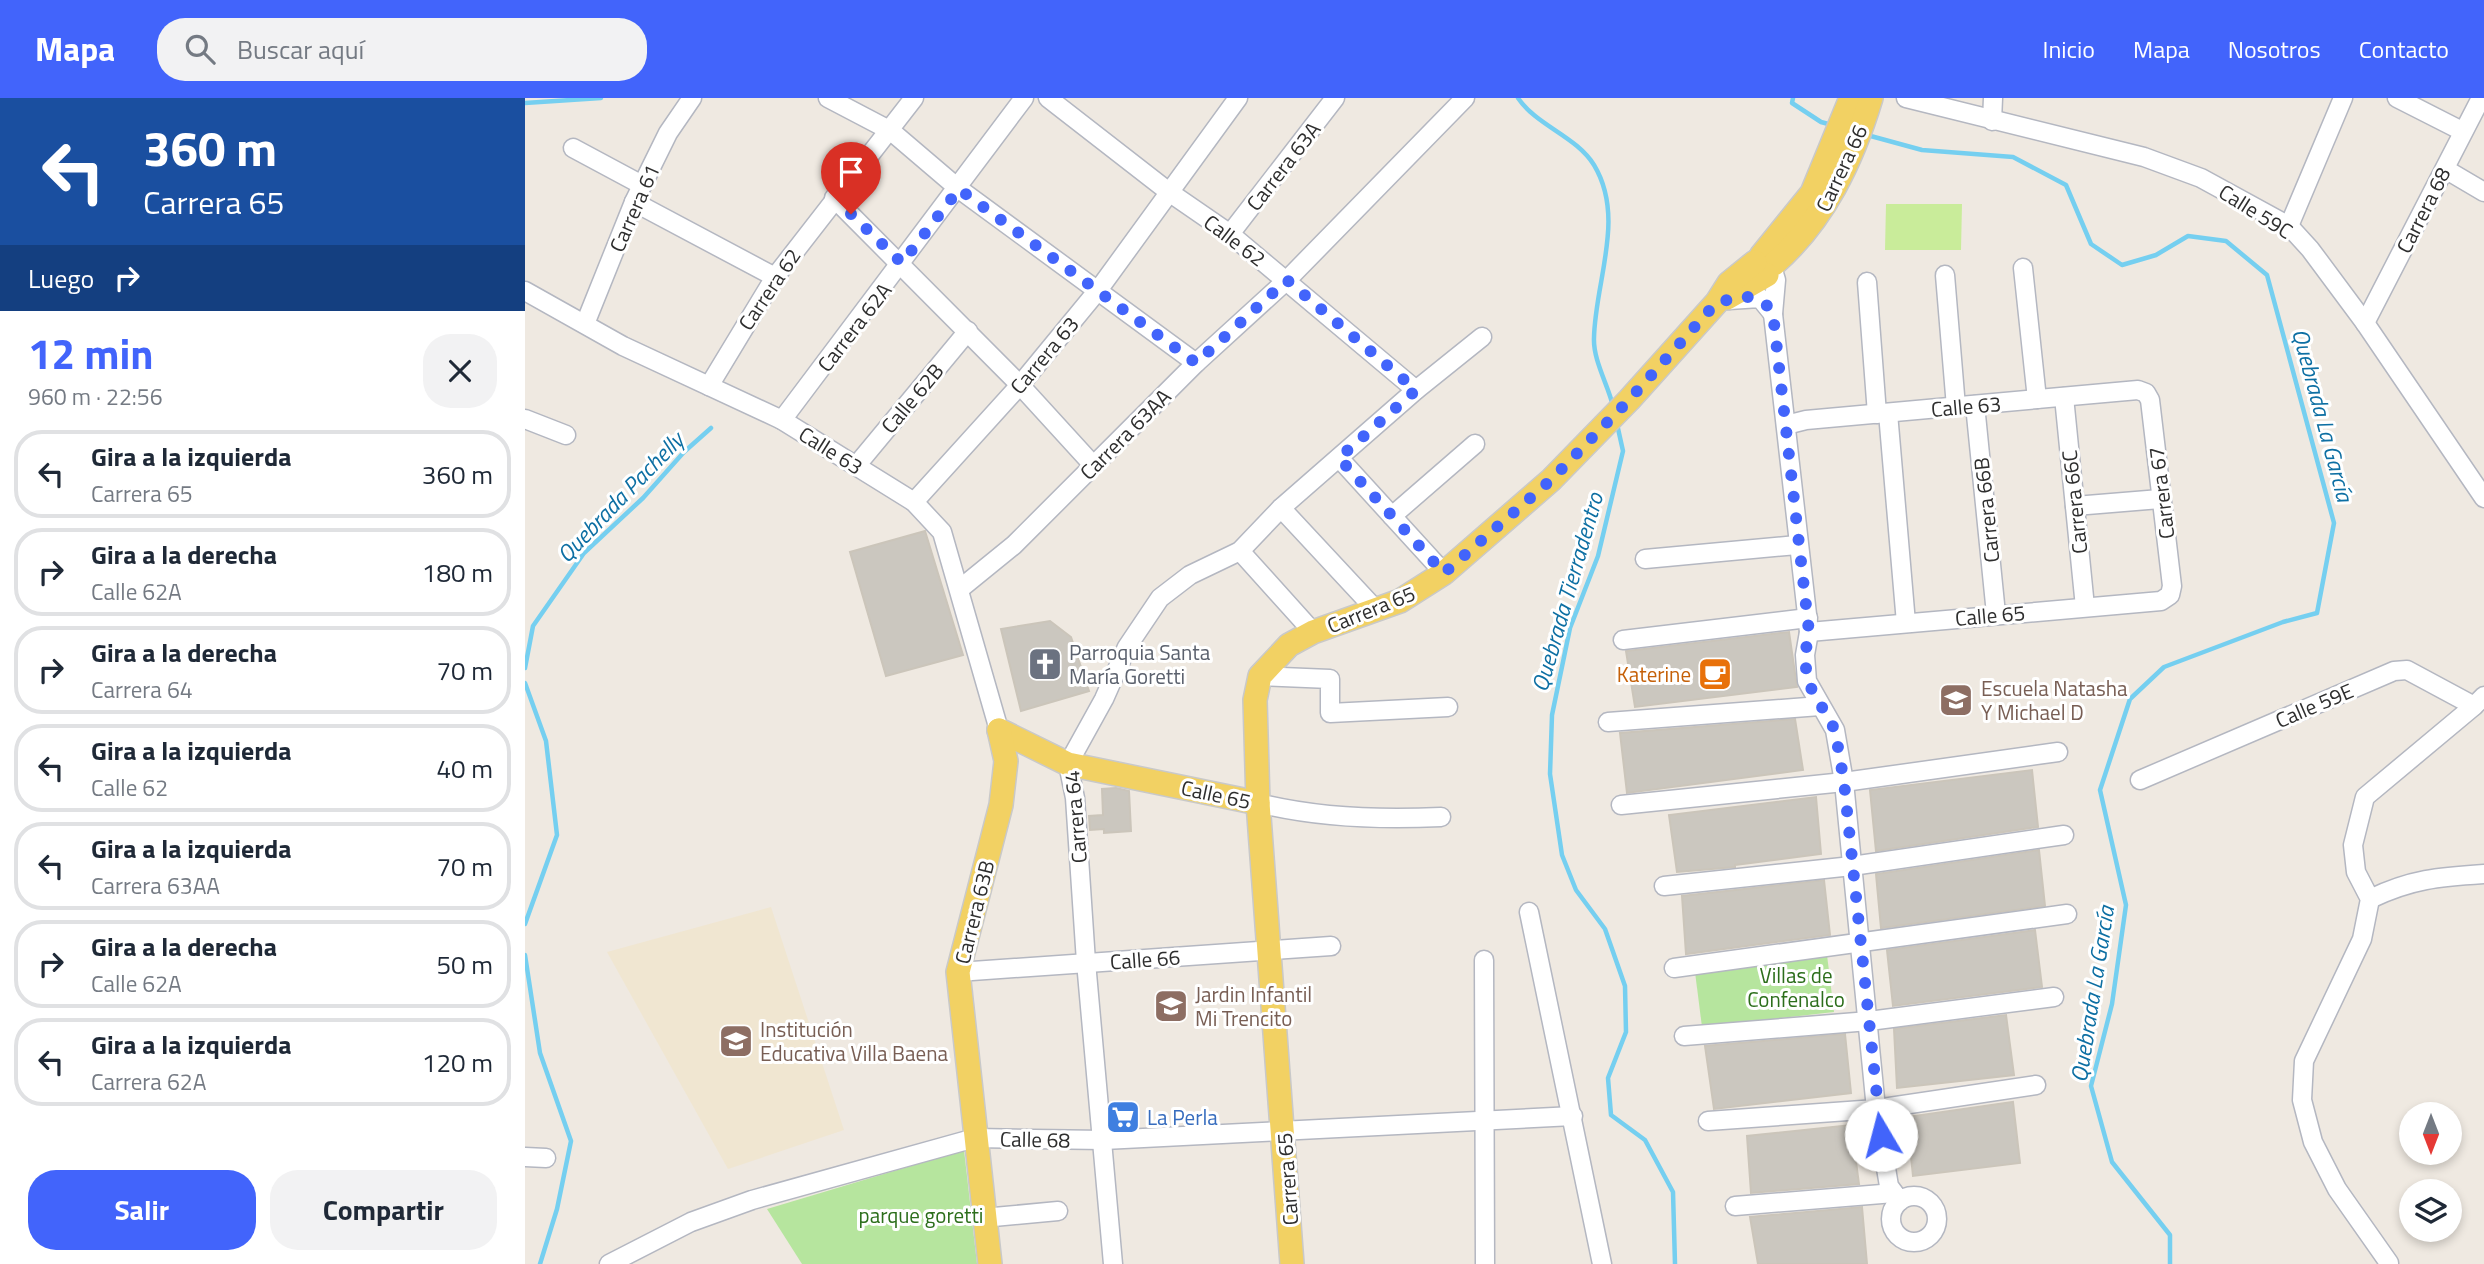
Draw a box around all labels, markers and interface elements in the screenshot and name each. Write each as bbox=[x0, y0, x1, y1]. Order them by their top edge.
search box bbox=[157, 18, 647, 81]
text: Mapa bbox=[35, 24, 115, 74]
icon: search bbox=[181, 30, 219, 68]
text: Buscar aquí bbox=[237, 30, 364, 69]
text: Inicio bbox=[2043, 31, 2095, 67]
text: Mapa bbox=[2133, 31, 2190, 67]
text: Nosotros bbox=[2228, 31, 2321, 67]
text: Contacto bbox=[2359, 31, 2449, 67]
text: 360 m bbox=[143, 110, 277, 185]
street label: Carrera 63A bbox=[1238, 114, 1328, 217]
street label: Carrera 66 bbox=[1807, 119, 1875, 217]
icon: left bbox=[28, 126, 119, 217]
pin bbox=[821, 142, 881, 214]
icon: arrive bbox=[832, 153, 870, 191]
street label: Carrera 61 bbox=[601, 159, 667, 257]
street label: Carrera 68 bbox=[2388, 161, 2458, 259]
street label: Calle 59C bbox=[2213, 176, 2299, 246]
text: Carrera 65 bbox=[143, 178, 284, 226]
street label: Calle 62 bbox=[1197, 206, 1273, 274]
street label: Carrera 62 bbox=[730, 242, 808, 336]
text: Luego bbox=[28, 259, 94, 298]
icon: right bbox=[108, 259, 146, 297]
street label: Carrera 62A bbox=[809, 275, 899, 378]
street label: Carrera 63 bbox=[1002, 309, 1086, 401]
text: 12 min bbox=[28, 321, 154, 385]
water label: Quebrada La García bbox=[2283, 324, 2363, 507]
button: close bbox=[423, 334, 497, 408]
street label: Calle 62B bbox=[873, 356, 951, 440]
text: 960 m · 22:56 bbox=[28, 379, 163, 414]
street label: Carrera 63AA bbox=[1072, 381, 1178, 487]
street label: Calle 63 bbox=[1930, 387, 2002, 425]
street label: Calle 63 bbox=[793, 418, 869, 482]
water label: Quebrada Pachelly bbox=[548, 422, 694, 570]
text: Gira a la izquierda bbox=[91, 437, 292, 476]
street label: Carrera 67 bbox=[2139, 445, 2183, 541]
street label: Carrera 66C bbox=[2053, 448, 2095, 556]
icon: left bbox=[32, 455, 70, 493]
text: 360 m bbox=[422, 455, 493, 494]
street label: Carrera 66B bbox=[1965, 456, 2007, 564]
text: Carrera 65 bbox=[91, 476, 193, 511]
water label: Quebrada Tierradentro bbox=[1522, 488, 1612, 696]
text: Gira a la derecha bbox=[91, 535, 277, 574]
icon: right bbox=[32, 553, 70, 591]
text: 180 m bbox=[422, 553, 493, 592]
text: Calle 62A bbox=[91, 574, 182, 609]
street label: Carrera 65 bbox=[1322, 577, 1420, 641]
street label: Calle 65 bbox=[1954, 596, 2026, 634]
text: Gira a la derecha bbox=[91, 633, 277, 672]
place label: Parroquia Santa María Goretti bbox=[1069, 636, 1211, 692]
church icon: Parroquia Santa María Goretti bbox=[1026, 645, 1064, 683]
icon: right bbox=[32, 651, 70, 689]
text: 70 m bbox=[436, 651, 493, 690]
cafe icon: Katerine bbox=[1696, 655, 1734, 693]
place label: Katerine bbox=[1617, 658, 1691, 690]
text: Carrera 64 bbox=[91, 672, 193, 707]
place label: Escuela Natasha Y Michael D bbox=[1981, 672, 2128, 728]
street label: Calle 59E bbox=[2270, 674, 2358, 736]
school or university icon: Escuela Natasha Y Michael D bbox=[1937, 681, 1975, 719]
text: Gira a la izquierda bbox=[91, 731, 292, 770]
icon: left bbox=[32, 749, 70, 787]
text: 40 m bbox=[436, 749, 493, 788]
street label: Carrera 64 bbox=[1055, 769, 1095, 865]
text: Calle 62 bbox=[91, 770, 168, 805]
street label: Calle 65 bbox=[1178, 771, 1254, 817]
text: Gira a la izquierda bbox=[91, 829, 292, 868]
icon: left bbox=[32, 847, 70, 885]
text: 70 m bbox=[436, 847, 493, 886]
street label: Carrera 63B bbox=[946, 857, 1002, 967]
text: Carrera 63AA bbox=[91, 868, 220, 903]
water label: Quebrada La García bbox=[2061, 902, 2123, 1085]
text: Gira a la derecha bbox=[91, 927, 277, 966]
street label: Calle 66 bbox=[1109, 941, 1181, 977]
icon: right bbox=[32, 945, 70, 983]
text: 50 m bbox=[436, 945, 493, 984]
park label: Villas de Confenalco bbox=[1747, 959, 1845, 1015]
text: Calle 62A bbox=[91, 966, 182, 1001]
place label: Jardin Infantil Mi Trencito bbox=[1195, 978, 1312, 1034]
school or university icon: Jardin Infantil Mi Trencito bbox=[1152, 987, 1190, 1025]
place label: Institución Educativa Villa Baena bbox=[760, 1013, 948, 1069]
school or university icon: Institución Educativa Villa Baena bbox=[717, 1022, 755, 1060]
text: Gira a la izquierda bbox=[91, 1025, 292, 1064]
icon: left bbox=[32, 1043, 70, 1081]
text: 120 m bbox=[422, 1043, 493, 1082]
text: Carrera 62A bbox=[91, 1064, 206, 1099]
supermarket icon: La Perla bbox=[1104, 1098, 1142, 1136]
position arrow bbox=[1844, 1098, 1918, 1172]
place label: La Perla bbox=[1147, 1101, 1218, 1133]
north arrow bbox=[2399, 1102, 2462, 1166]
map controls bbox=[2399, 1102, 2462, 1242]
street label: Calle 68 bbox=[1000, 1122, 1071, 1156]
street label: Carrera 65 bbox=[1268, 1132, 1306, 1226]
button: Salir bbox=[28, 1170, 256, 1250]
button: Compartir bbox=[270, 1170, 497, 1250]
button: layers bbox=[2399, 1179, 2462, 1242]
park label: parque goretti bbox=[859, 1199, 983, 1231]

